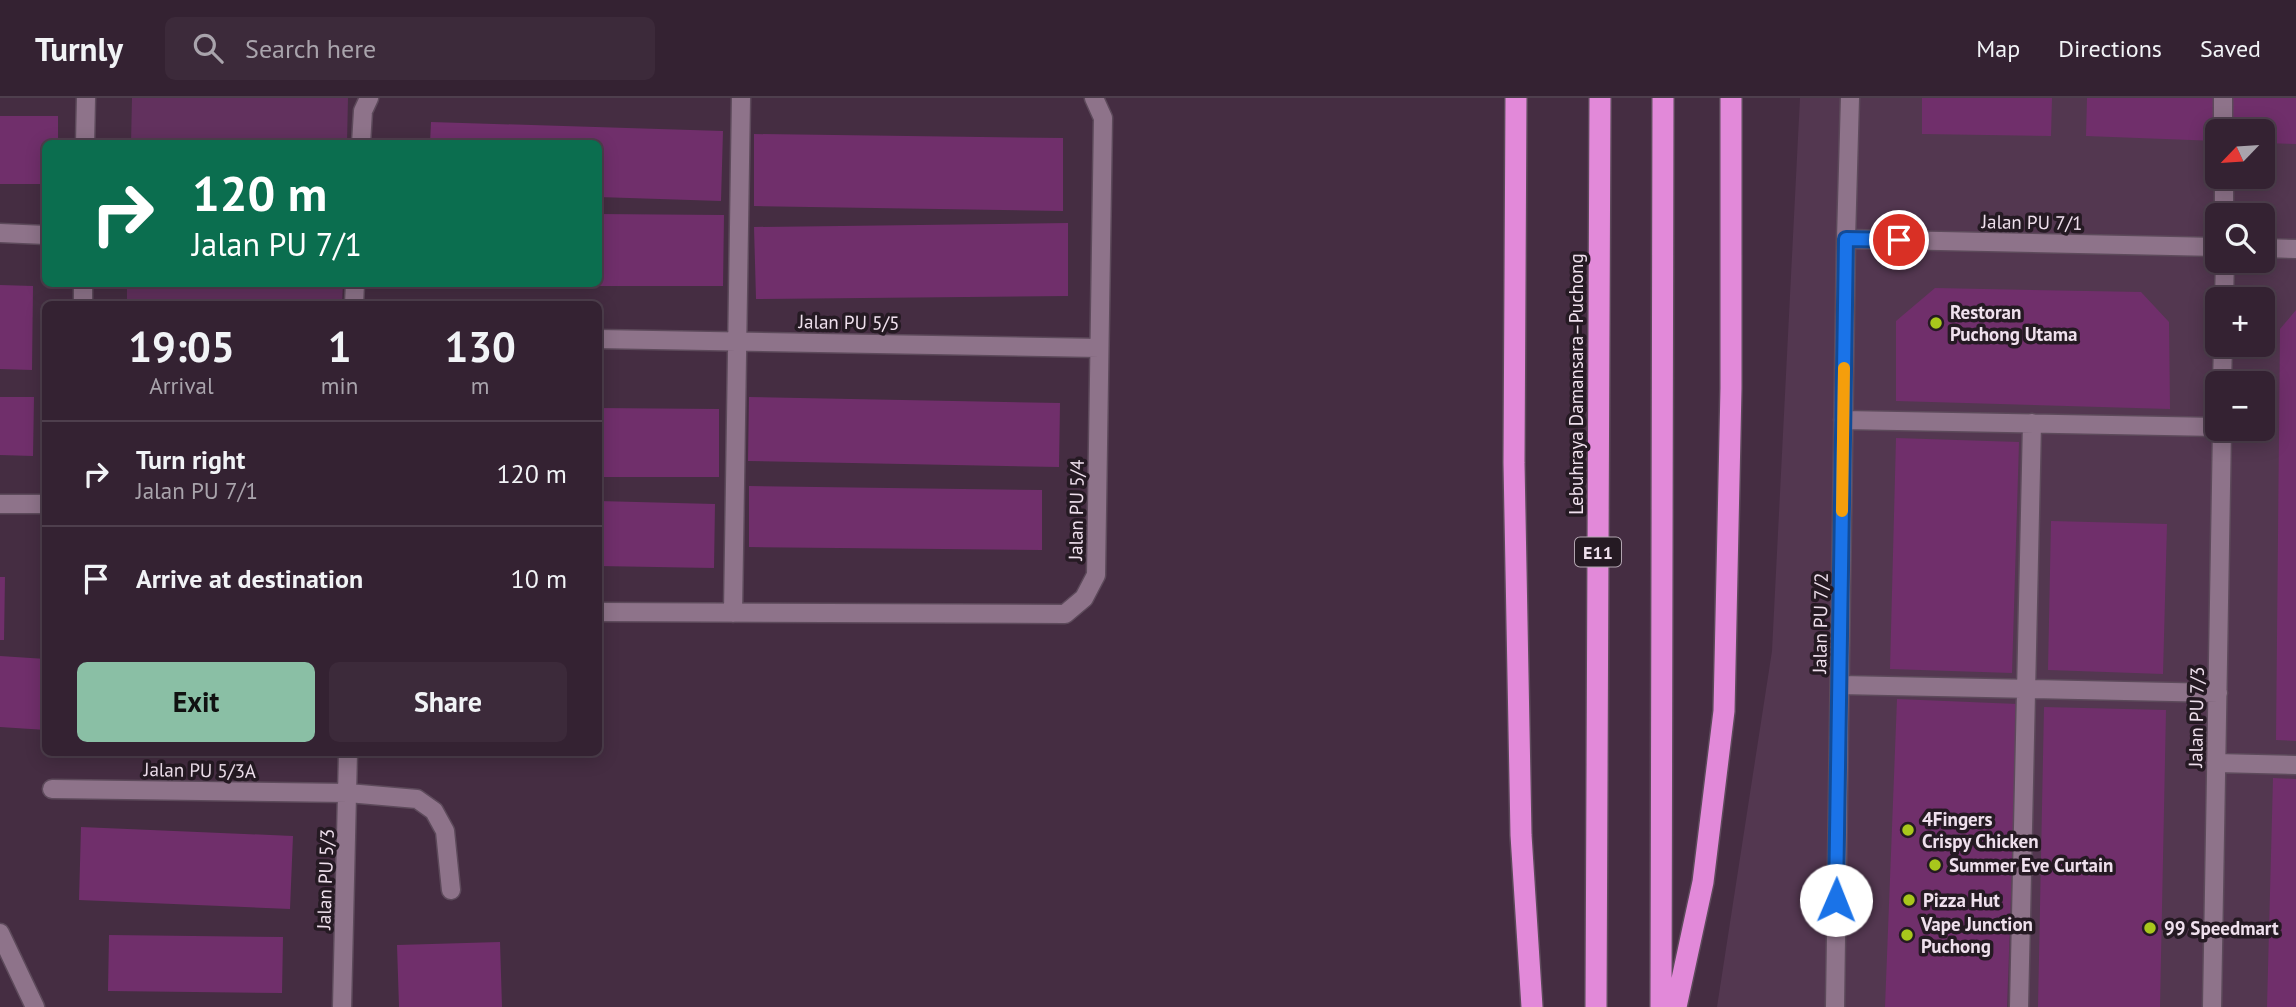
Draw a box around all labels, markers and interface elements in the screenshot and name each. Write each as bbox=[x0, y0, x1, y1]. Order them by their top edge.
search box bbox=[165, 17, 655, 80]
text: Turnly bbox=[35, 27, 123, 70]
icon: search bbox=[189, 29, 227, 67]
text: Search here bbox=[245, 32, 376, 65]
text: Map bbox=[1976, 33, 2020, 64]
text: Directions bbox=[2058, 33, 2162, 64]
text: Saved bbox=[2200, 33, 2261, 64]
north arrow bbox=[2205, 119, 2275, 189]
map controls bbox=[2205, 119, 2275, 441]
text: 120 m bbox=[192, 161, 327, 225]
icon: right bbox=[77, 168, 168, 259]
button: search bbox=[2205, 203, 2275, 273]
street label: Jalan PU 7/1 bbox=[1980, 209, 2083, 235]
pin bbox=[1869, 210, 1929, 270]
icon: arrive bbox=[1880, 221, 1918, 259]
text: Jalan PU 7/1 bbox=[192, 223, 362, 265]
street label: Lebuhraya Damansara–Puchong bbox=[1564, 253, 1588, 515]
button: + bbox=[2205, 287, 2275, 357]
place label: Restoran Puchong Utama bbox=[1950, 300, 2077, 346]
street label: Jalan PU 5/5 bbox=[797, 309, 900, 335]
marker: Restoran Puchong Utama bbox=[1928, 315, 1944, 331]
text: 19:05 bbox=[128, 319, 235, 374]
text: 1 bbox=[328, 319, 351, 374]
text: 130 bbox=[444, 319, 516, 374]
text: Arrival bbox=[149, 371, 214, 400]
text: min bbox=[321, 371, 358, 400]
text: m bbox=[471, 371, 489, 400]
button: − bbox=[2205, 371, 2275, 441]
text: Turn right bbox=[136, 443, 245, 476]
icon: right bbox=[77, 455, 115, 493]
text: 120 m bbox=[496, 457, 567, 490]
street label: Jalan PU 5/4 bbox=[1063, 459, 1089, 562]
text: Jalan PU 7/1 bbox=[136, 476, 258, 505]
road number: E11 bbox=[1575, 538, 1621, 566]
icon: arrive bbox=[77, 560, 115, 598]
text: Arrive at destination bbox=[136, 562, 363, 595]
text: 10 m bbox=[511, 562, 567, 595]
street label: Jalan PU 7/2 bbox=[1807, 572, 1833, 675]
button: Exit bbox=[77, 662, 315, 742]
button: Share bbox=[329, 662, 567, 742]
street label: Jalan PU 7/3 bbox=[2183, 666, 2209, 769]
street label: Jalan PU 5/3A bbox=[143, 757, 256, 783]
place label: 4Fingers Crispy Chicken bbox=[1922, 807, 2039, 853]
marker: 4Fingers Crispy Chicken bbox=[1900, 822, 1916, 838]
street label: Jalan PU 5/3 bbox=[311, 828, 339, 931]
place label: Summer Eve Curtain bbox=[1949, 853, 2113, 877]
marker: Summer Eve Curtain bbox=[1927, 857, 1943, 873]
position arrow bbox=[1799, 863, 1873, 937]
place label: Pizza Hut bbox=[1923, 888, 2000, 912]
marker: Pizza Hut bbox=[1901, 892, 1917, 908]
place label: Vape Junction Puchong bbox=[1920, 912, 2033, 958]
place label: 99 Speedmart bbox=[2164, 916, 2279, 940]
marker: 99 Speedmart bbox=[2142, 920, 2158, 936]
marker: Vape Junction Puchong bbox=[1899, 927, 1915, 943]

